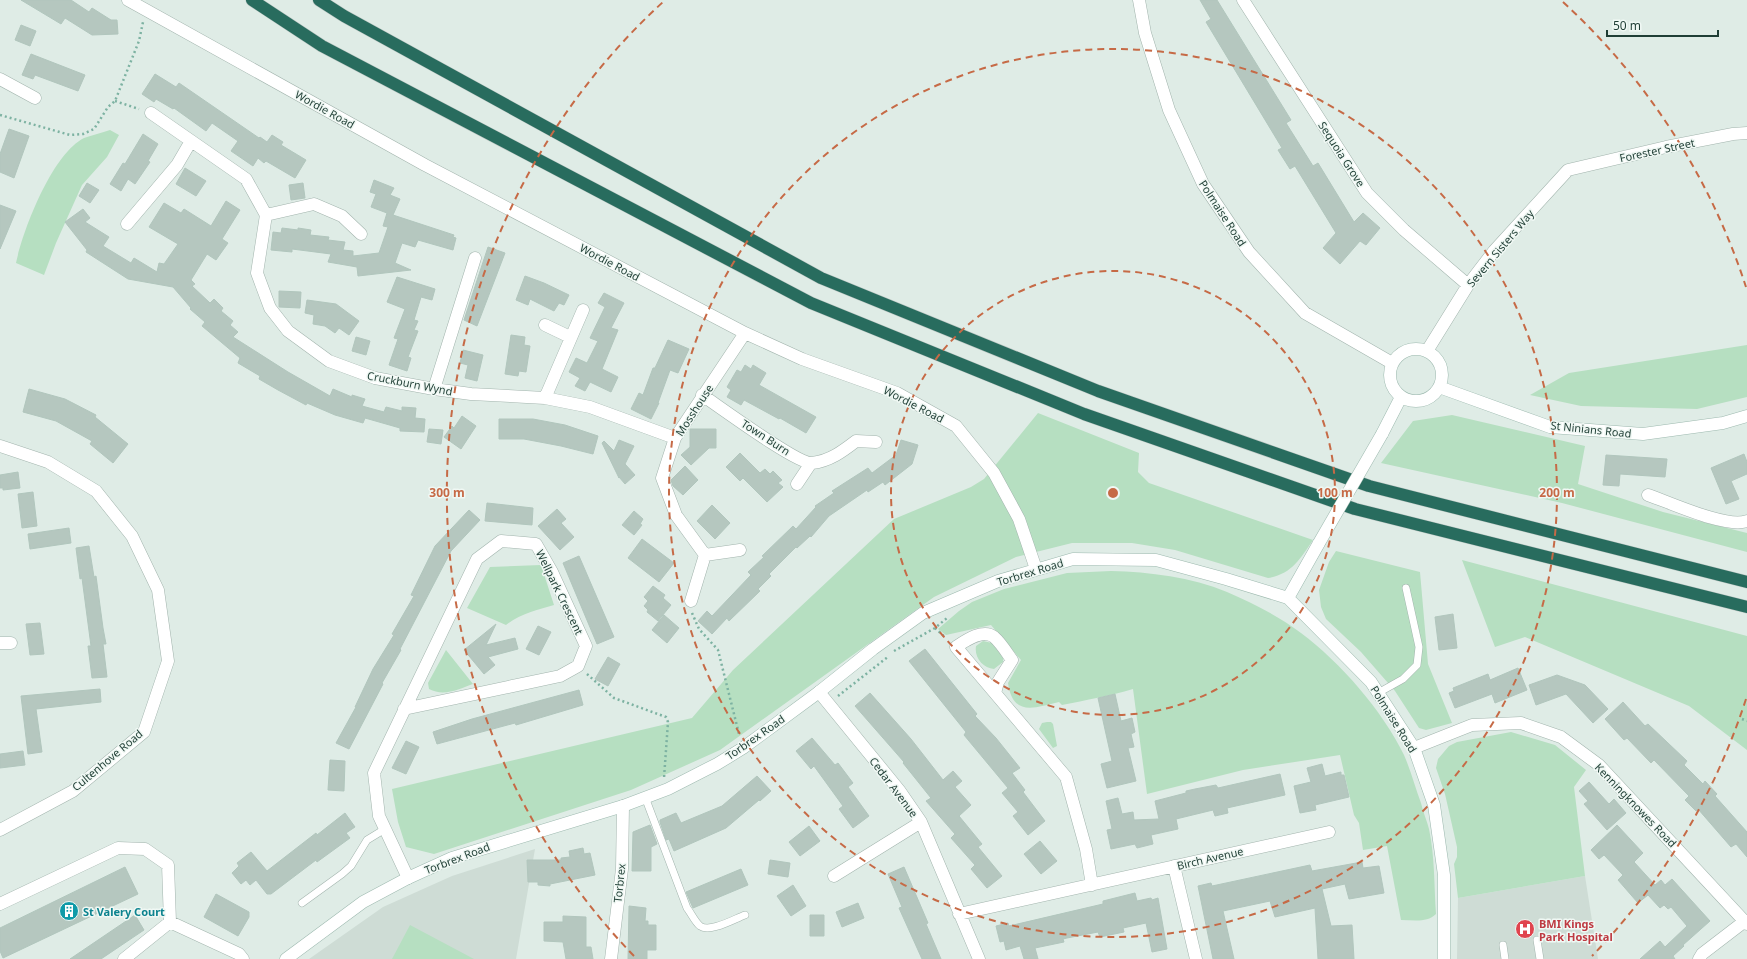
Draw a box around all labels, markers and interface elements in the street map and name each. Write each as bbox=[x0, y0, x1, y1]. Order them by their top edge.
scale bar bbox=[1607, 12, 1718, 38]
text: 50 m bbox=[1613, 17, 1641, 34]
street label: Wordie Road bbox=[292, 86, 358, 132]
street label: Sequoia Grove bbox=[1315, 119, 1369, 189]
street label: Forester Street bbox=[1618, 135, 1696, 165]
street label: Polmaise Road bbox=[1196, 177, 1250, 249]
street label: Severn Sisters Way bbox=[1463, 206, 1537, 290]
street label: Wordie Road bbox=[577, 240, 643, 284]
street label: Cruckburn Wynd bbox=[366, 367, 454, 399]
street label: Mosshouse bbox=[672, 381, 716, 439]
street label: Wordie Road bbox=[881, 382, 947, 426]
street label: Town Burn bbox=[739, 416, 793, 458]
street label: St Ninians Road bbox=[1550, 417, 1632, 441]
text: 300 m bbox=[429, 484, 465, 501]
text: 100 m bbox=[1317, 484, 1353, 501]
text: 200 m bbox=[1539, 484, 1575, 501]
centre of rings bbox=[1106, 486, 1120, 500]
street label: Wellpark Crescent bbox=[533, 547, 587, 637]
street label: Torbrex Road bbox=[995, 555, 1065, 589]
street label: Polmaise Road bbox=[1367, 683, 1421, 755]
street label: Torbrex Road bbox=[723, 711, 787, 763]
street label: Cultenhove Road bbox=[69, 726, 145, 794]
street label: Cedar Avenue bbox=[866, 754, 922, 820]
street label: Kenningknowes Road bbox=[1592, 760, 1680, 850]
street label: Torbrex Road bbox=[422, 839, 492, 877]
street label: Birch Avenue bbox=[1175, 843, 1245, 873]
street label: Torbrex bbox=[609, 862, 629, 903]
building icon: St Valery Court bbox=[58, 900, 80, 922]
place label: St Valery Court bbox=[83, 904, 165, 919]
place label: BMI Kings Park Hospital bbox=[1539, 916, 1613, 944]
hospital icon: BMI Kings Park Hospital bbox=[1514, 918, 1536, 940]

